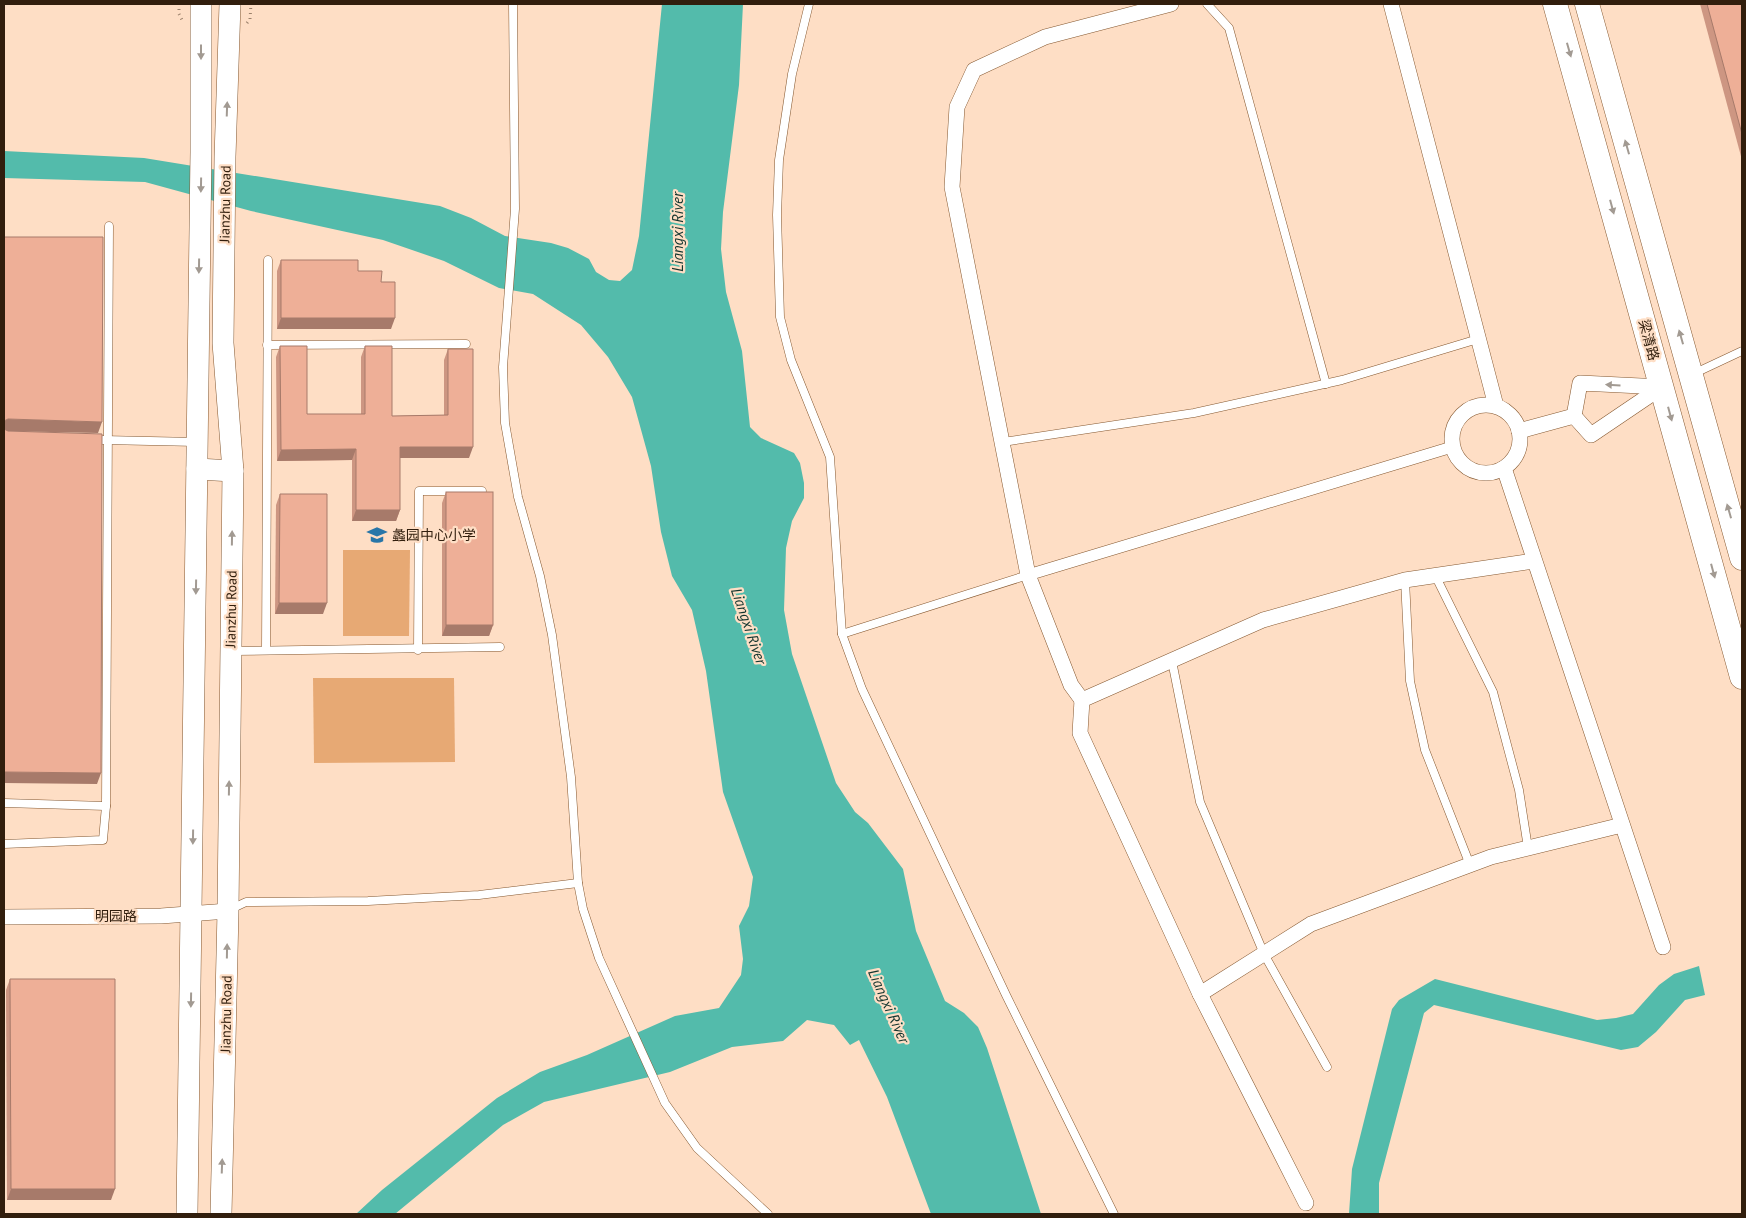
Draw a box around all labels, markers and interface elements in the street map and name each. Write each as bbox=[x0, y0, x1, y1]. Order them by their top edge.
one-way arrow bbox=[1565, 43, 1573, 58]
one-way arrow bbox=[197, 45, 205, 61]
one-way arrow bbox=[223, 100, 231, 116]
one-way arrow bbox=[1623, 140, 1631, 155]
street label: Jianzhu Road bbox=[215, 165, 235, 244]
one-way arrow bbox=[197, 177, 205, 193]
water label: Liangxi River bbox=[668, 191, 687, 272]
one-way arrow bbox=[1608, 200, 1616, 215]
one-way arrow bbox=[195, 259, 203, 275]
street label: 梁清路 bbox=[1635, 317, 1663, 363]
one-way arrow bbox=[1676, 330, 1684, 345]
one-way arrow bbox=[1605, 380, 1621, 388]
one-way arrow bbox=[1666, 407, 1674, 422]
one-way arrow bbox=[1725, 503, 1733, 518]
school or university icon: 蠡园中心小学 bbox=[366, 524, 388, 546]
place label: 蠡园中心小学 bbox=[392, 526, 476, 544]
one-way arrow bbox=[228, 530, 236, 546]
one-way arrow bbox=[1709, 563, 1717, 578]
street label: Jianzhu Road bbox=[221, 570, 241, 649]
one-way arrow bbox=[192, 580, 200, 596]
water label: Liangxi River bbox=[727, 585, 771, 668]
one-way arrow bbox=[225, 780, 233, 796]
one-way arrow bbox=[189, 830, 197, 846]
street label: 明园路 bbox=[95, 907, 137, 925]
one-way arrow bbox=[223, 942, 231, 958]
water label: Liangxi River bbox=[864, 966, 914, 1047]
street label: Jianzhu Road bbox=[216, 975, 236, 1054]
one-way arrow bbox=[187, 992, 195, 1008]
one-way arrow bbox=[219, 1157, 227, 1173]

